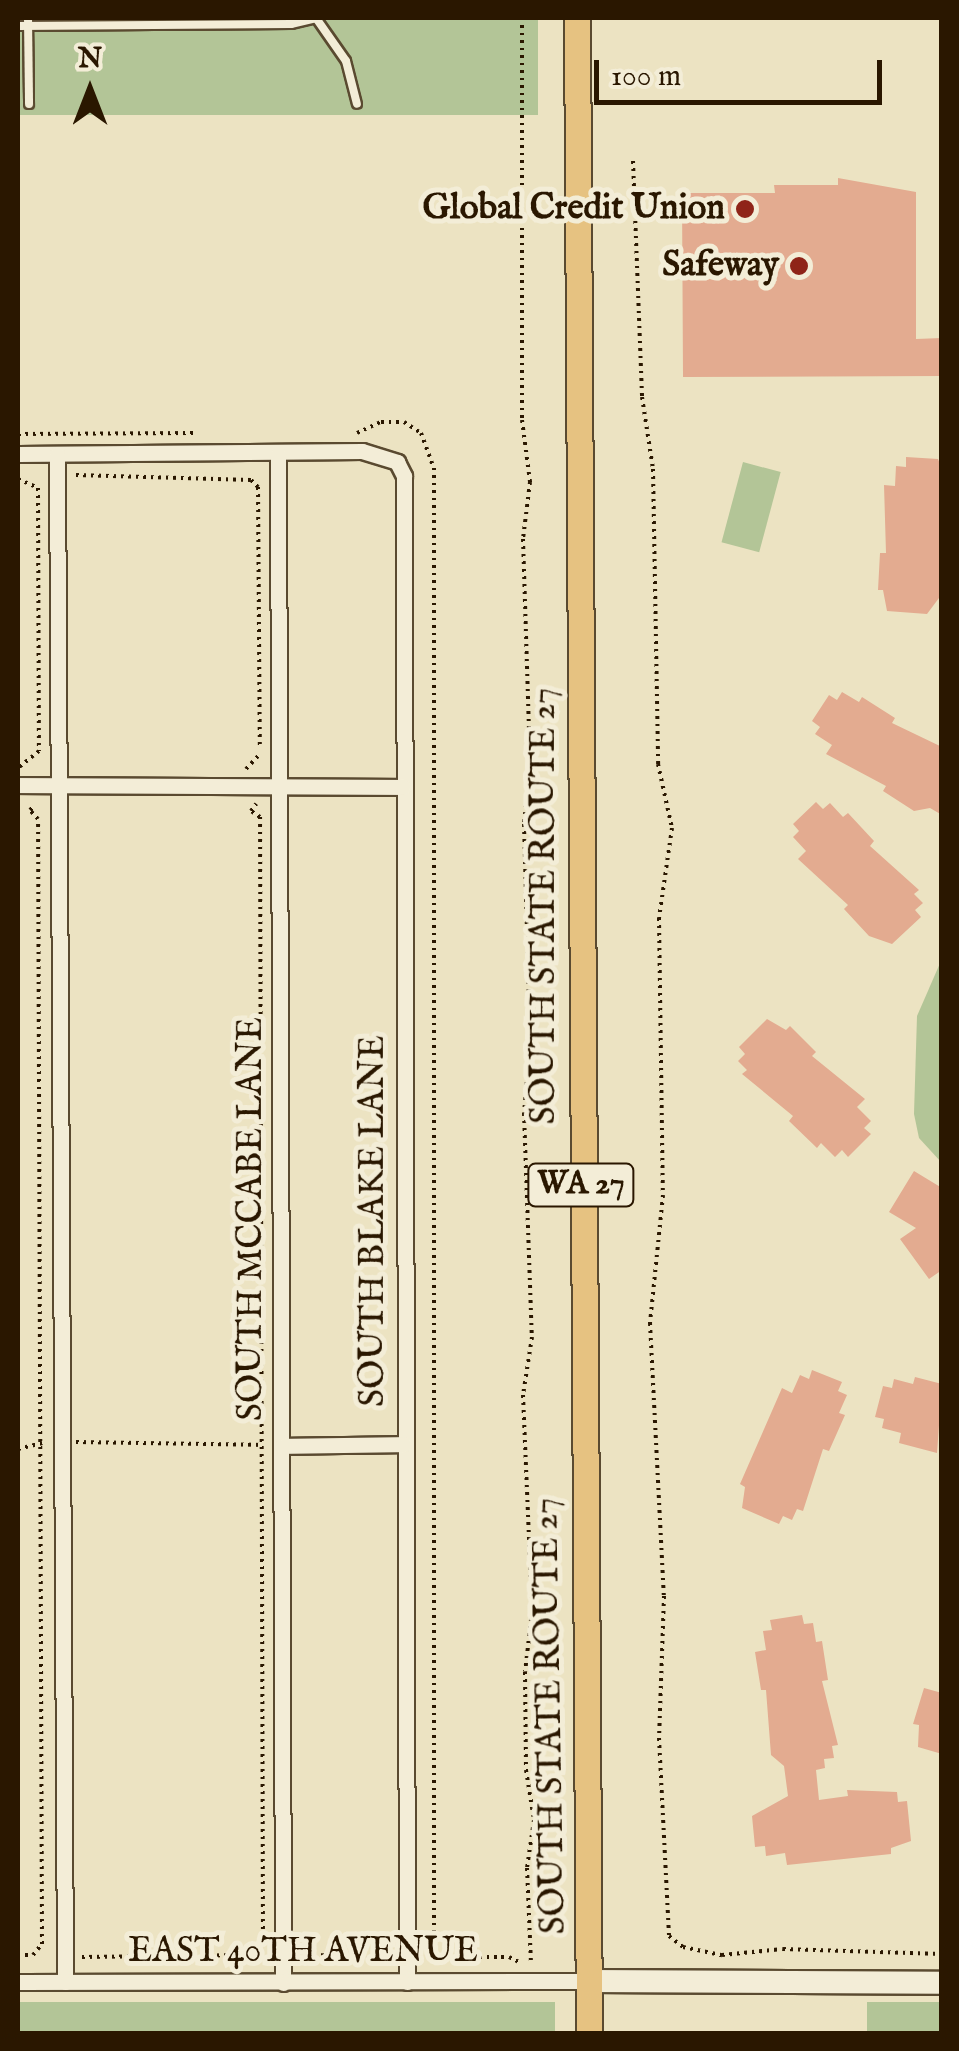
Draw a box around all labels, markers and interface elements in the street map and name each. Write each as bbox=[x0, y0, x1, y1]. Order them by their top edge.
north arrow bbox=[40, 40, 140, 140]
scale bar bbox=[599, 40, 886, 102]
text: N bbox=[78, 42, 102, 77]
text: 100 m bbox=[611, 58, 681, 96]
place label: Global Credit Union bbox=[423, 188, 725, 230]
marker: Global Credit Union bbox=[734, 198, 756, 220]
place label: Safeway bbox=[662, 245, 779, 287]
marker: Safeway bbox=[788, 255, 810, 277]
street label: SOUTH STATE ROUTE 27 bbox=[524, 688, 566, 1124]
street label: SOUTH MCCABE LANE bbox=[231, 1017, 273, 1421]
street label: SOUTH BLAKE LANE bbox=[353, 1035, 395, 1407]
road number: WA 27 bbox=[526, 1158, 636, 1212]
street label: SOUTH STATE ROUTE 27 bbox=[526, 1497, 576, 1935]
street label: EAST 40TH AVENUE bbox=[128, 1931, 478, 1973]

